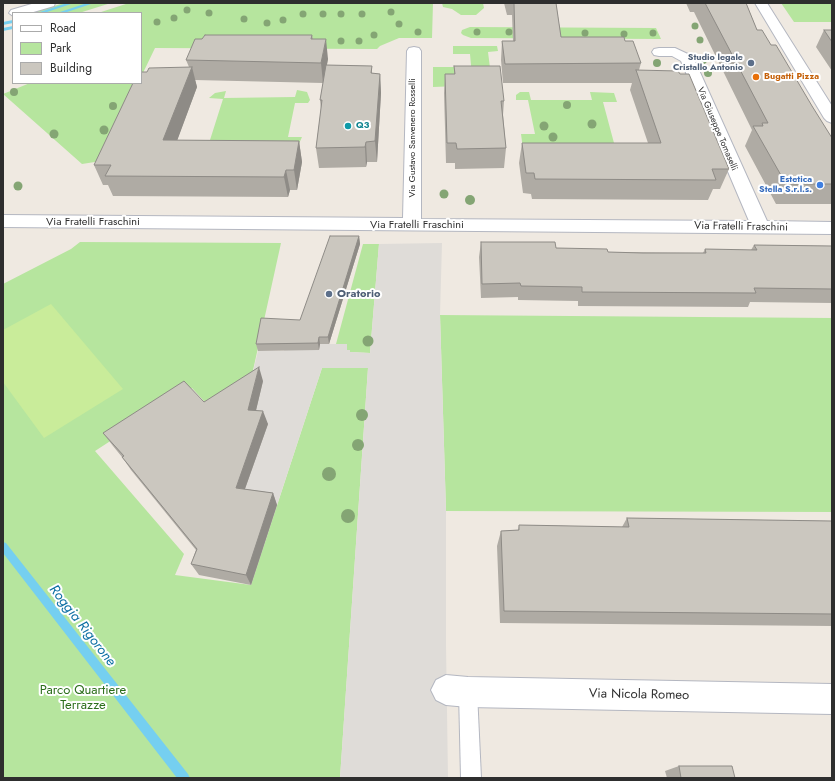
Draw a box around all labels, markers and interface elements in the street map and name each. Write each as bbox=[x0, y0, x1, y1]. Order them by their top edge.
legend bbox=[12, 12, 142, 84]
text: Road bbox=[50, 19, 76, 37]
text: Park bbox=[50, 39, 71, 57]
place label: Studio legale Cristallo Antonio bbox=[673, 53, 743, 74]
marker: Studio legale Cristallo Antonio bbox=[746, 58, 756, 68]
text: Building bbox=[50, 59, 92, 77]
marker: Bugatti Pizza bbox=[751, 72, 761, 82]
place label: Bugatti Pizza bbox=[764, 72, 819, 82]
street label: Via Gustavo Sanvenero Rosselli bbox=[408, 78, 418, 198]
street label: Via Giuseppe Tomaselli bbox=[695, 86, 739, 172]
marker: Q3 bbox=[343, 121, 353, 131]
place label: Q3 bbox=[356, 121, 369, 131]
place label: Estetica Stella S.r.l.s. bbox=[759, 175, 812, 196]
marker: Estetica Stella S.r.l.s. bbox=[815, 180, 825, 190]
street label: Via Fratelli Fraschini bbox=[46, 215, 140, 229]
street label: Via Fratelli Fraschini bbox=[370, 218, 464, 232]
street label: Via Fratelli Fraschini bbox=[694, 220, 788, 234]
place label: Oratorio bbox=[337, 287, 381, 301]
marker: Oratorio bbox=[324, 289, 334, 299]
water label: Roggia Rigorone bbox=[45, 582, 119, 670]
park label: Parco Quartiere Terrazze bbox=[40, 683, 126, 714]
street label: Via Nicola Romeo bbox=[589, 686, 689, 704]

